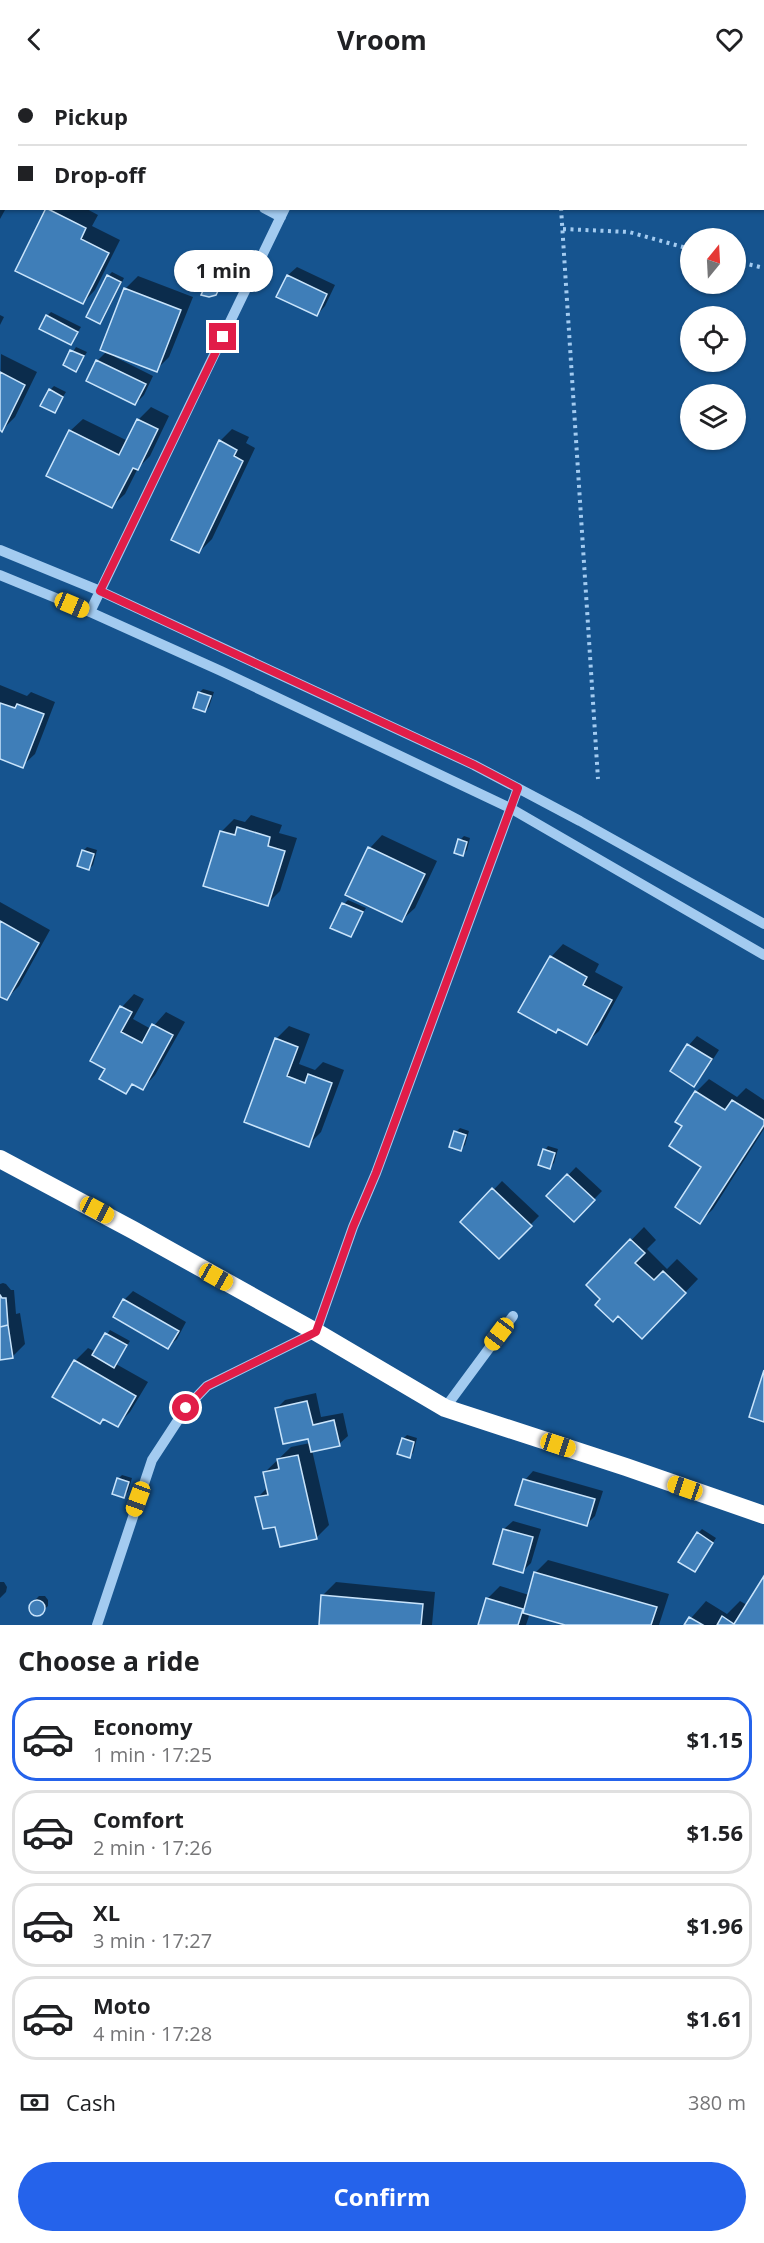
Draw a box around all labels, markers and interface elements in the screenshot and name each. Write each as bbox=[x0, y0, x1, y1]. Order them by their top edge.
text: Vroom bbox=[337, 21, 427, 58]
icon: back bbox=[18, 23, 51, 56]
icon: heart bbox=[713, 23, 746, 56]
text: Pickup bbox=[54, 101, 128, 131]
text: Drop-off bbox=[54, 159, 146, 189]
north arrow bbox=[680, 228, 746, 294]
map controls bbox=[680, 228, 746, 450]
callout: 1 min bbox=[174, 250, 272, 292]
text: 1 min bbox=[196, 257, 251, 284]
button: locate bbox=[680, 306, 746, 372]
route end bbox=[209, 323, 236, 350]
button: layers bbox=[680, 384, 746, 450]
car bbox=[52, 590, 92, 620]
car bbox=[77, 1194, 117, 1226]
car bbox=[196, 1260, 236, 1294]
car bbox=[481, 1314, 517, 1354]
route start bbox=[172, 1394, 199, 1421]
car bbox=[538, 1431, 578, 1459]
car bbox=[665, 1474, 705, 1502]
car bbox=[123, 1479, 153, 1519]
text: Choose a ride bbox=[18, 1642, 200, 1679]
text: Economy bbox=[93, 1711, 192, 1741]
icon: car bbox=[21, 1712, 75, 1766]
text: $1.15 bbox=[686, 1724, 743, 1754]
text: 1 min · 17:25 bbox=[93, 1741, 212, 1768]
text: Comfort bbox=[93, 1804, 184, 1834]
icon: car bbox=[21, 1805, 75, 1859]
text: $1.56 bbox=[686, 1817, 743, 1847]
text: 2 min · 17:26 bbox=[93, 1834, 212, 1861]
text: XL bbox=[93, 1897, 120, 1927]
icon: car bbox=[21, 1898, 75, 1952]
text: $1.96 bbox=[686, 1910, 743, 1940]
text: 3 min · 17:27 bbox=[93, 1927, 212, 1954]
text: Moto bbox=[93, 1990, 151, 2020]
icon: car bbox=[21, 1991, 75, 2045]
text: $1.61 bbox=[686, 2003, 743, 2033]
text: 4 min · 17:28 bbox=[93, 2020, 212, 2047]
icon: cash bbox=[18, 2086, 51, 2119]
text: Cash bbox=[66, 2087, 116, 2117]
text: 380 m bbox=[688, 2089, 746, 2116]
button: Confirm bbox=[18, 2162, 746, 2231]

